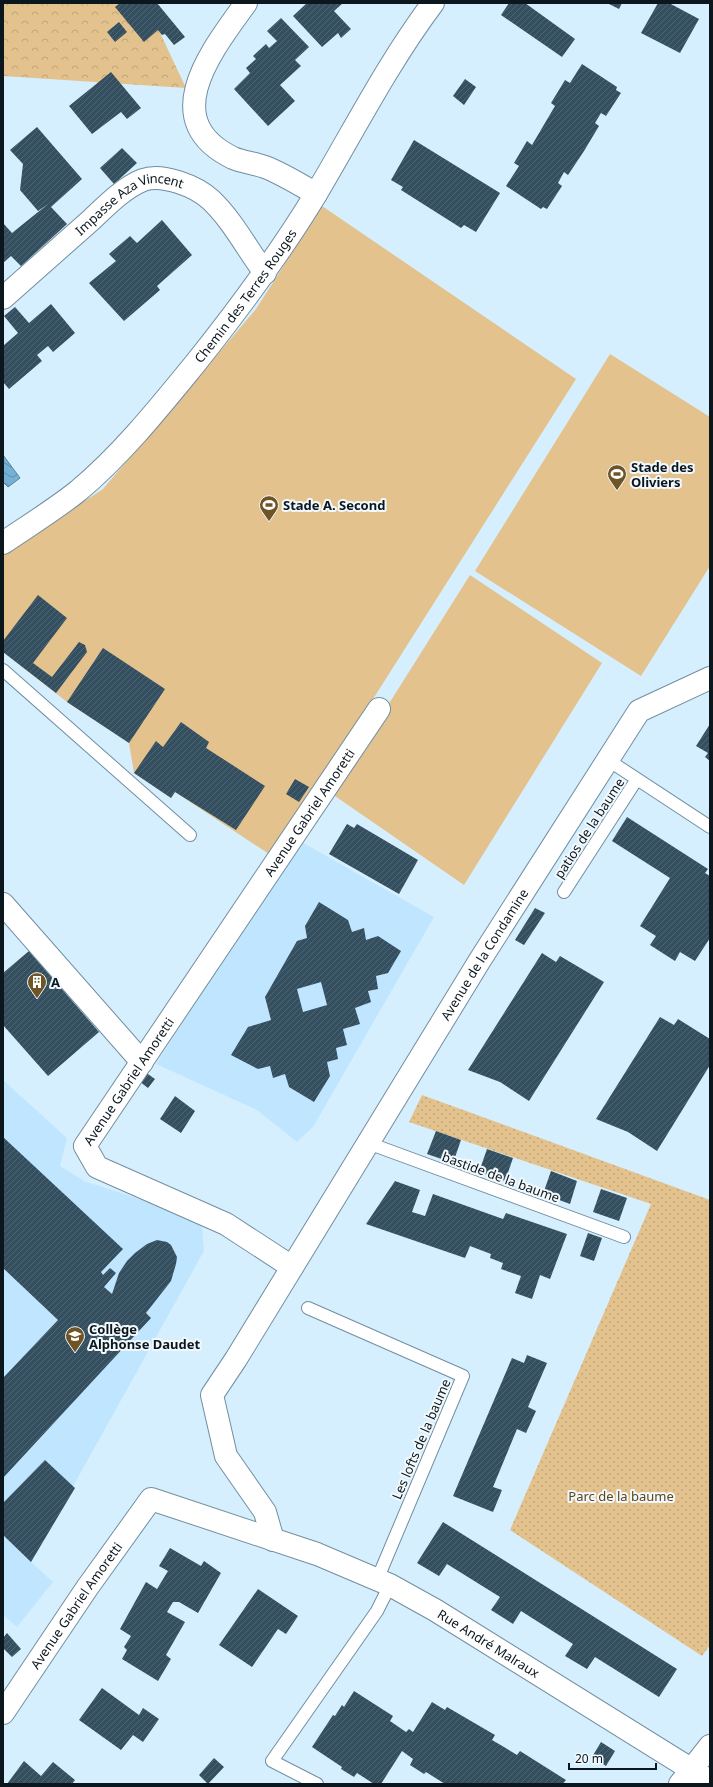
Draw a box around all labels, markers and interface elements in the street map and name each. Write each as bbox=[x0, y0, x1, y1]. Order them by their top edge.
street label: Impasse Aza Vincent bbox=[71, 169, 187, 239]
street label: Chemin des Terres Rouges bbox=[190, 225, 301, 367]
place label: Stade des Oliviers bbox=[631, 458, 693, 491]
sports icon: Stade des Oliviers bbox=[606, 463, 628, 491]
sports icon: Stade A. Second bbox=[258, 494, 280, 522]
place label: Stade A. Second bbox=[283, 496, 385, 514]
street label: Avenue Gabriel Amoretti bbox=[260, 745, 359, 880]
street label: patios de la baume bbox=[550, 774, 628, 882]
street label: Avenue de la Condamine bbox=[436, 885, 532, 1024]
building icon: A bbox=[26, 971, 48, 999]
place label: A bbox=[51, 973, 60, 991]
street label: Avenue Gabriel Amoretti bbox=[79, 1014, 178, 1149]
street label: bastide de la baume bbox=[440, 1147, 562, 1207]
place label: Collège Alphonse Daudet bbox=[89, 1320, 201, 1353]
school or university icon: Collège Alphonse Daudet bbox=[64, 1325, 86, 1353]
street label: Les lofts de la baume bbox=[387, 1376, 455, 1502]
park label: Parc de la baume bbox=[568, 1487, 674, 1505]
street label: Avenue Gabriel Amoretti bbox=[26, 1538, 126, 1672]
street label: Rue André Malraux bbox=[434, 1605, 543, 1682]
scale bar bbox=[569, 1745, 656, 1771]
text: 20 m bbox=[575, 1750, 603, 1767]

